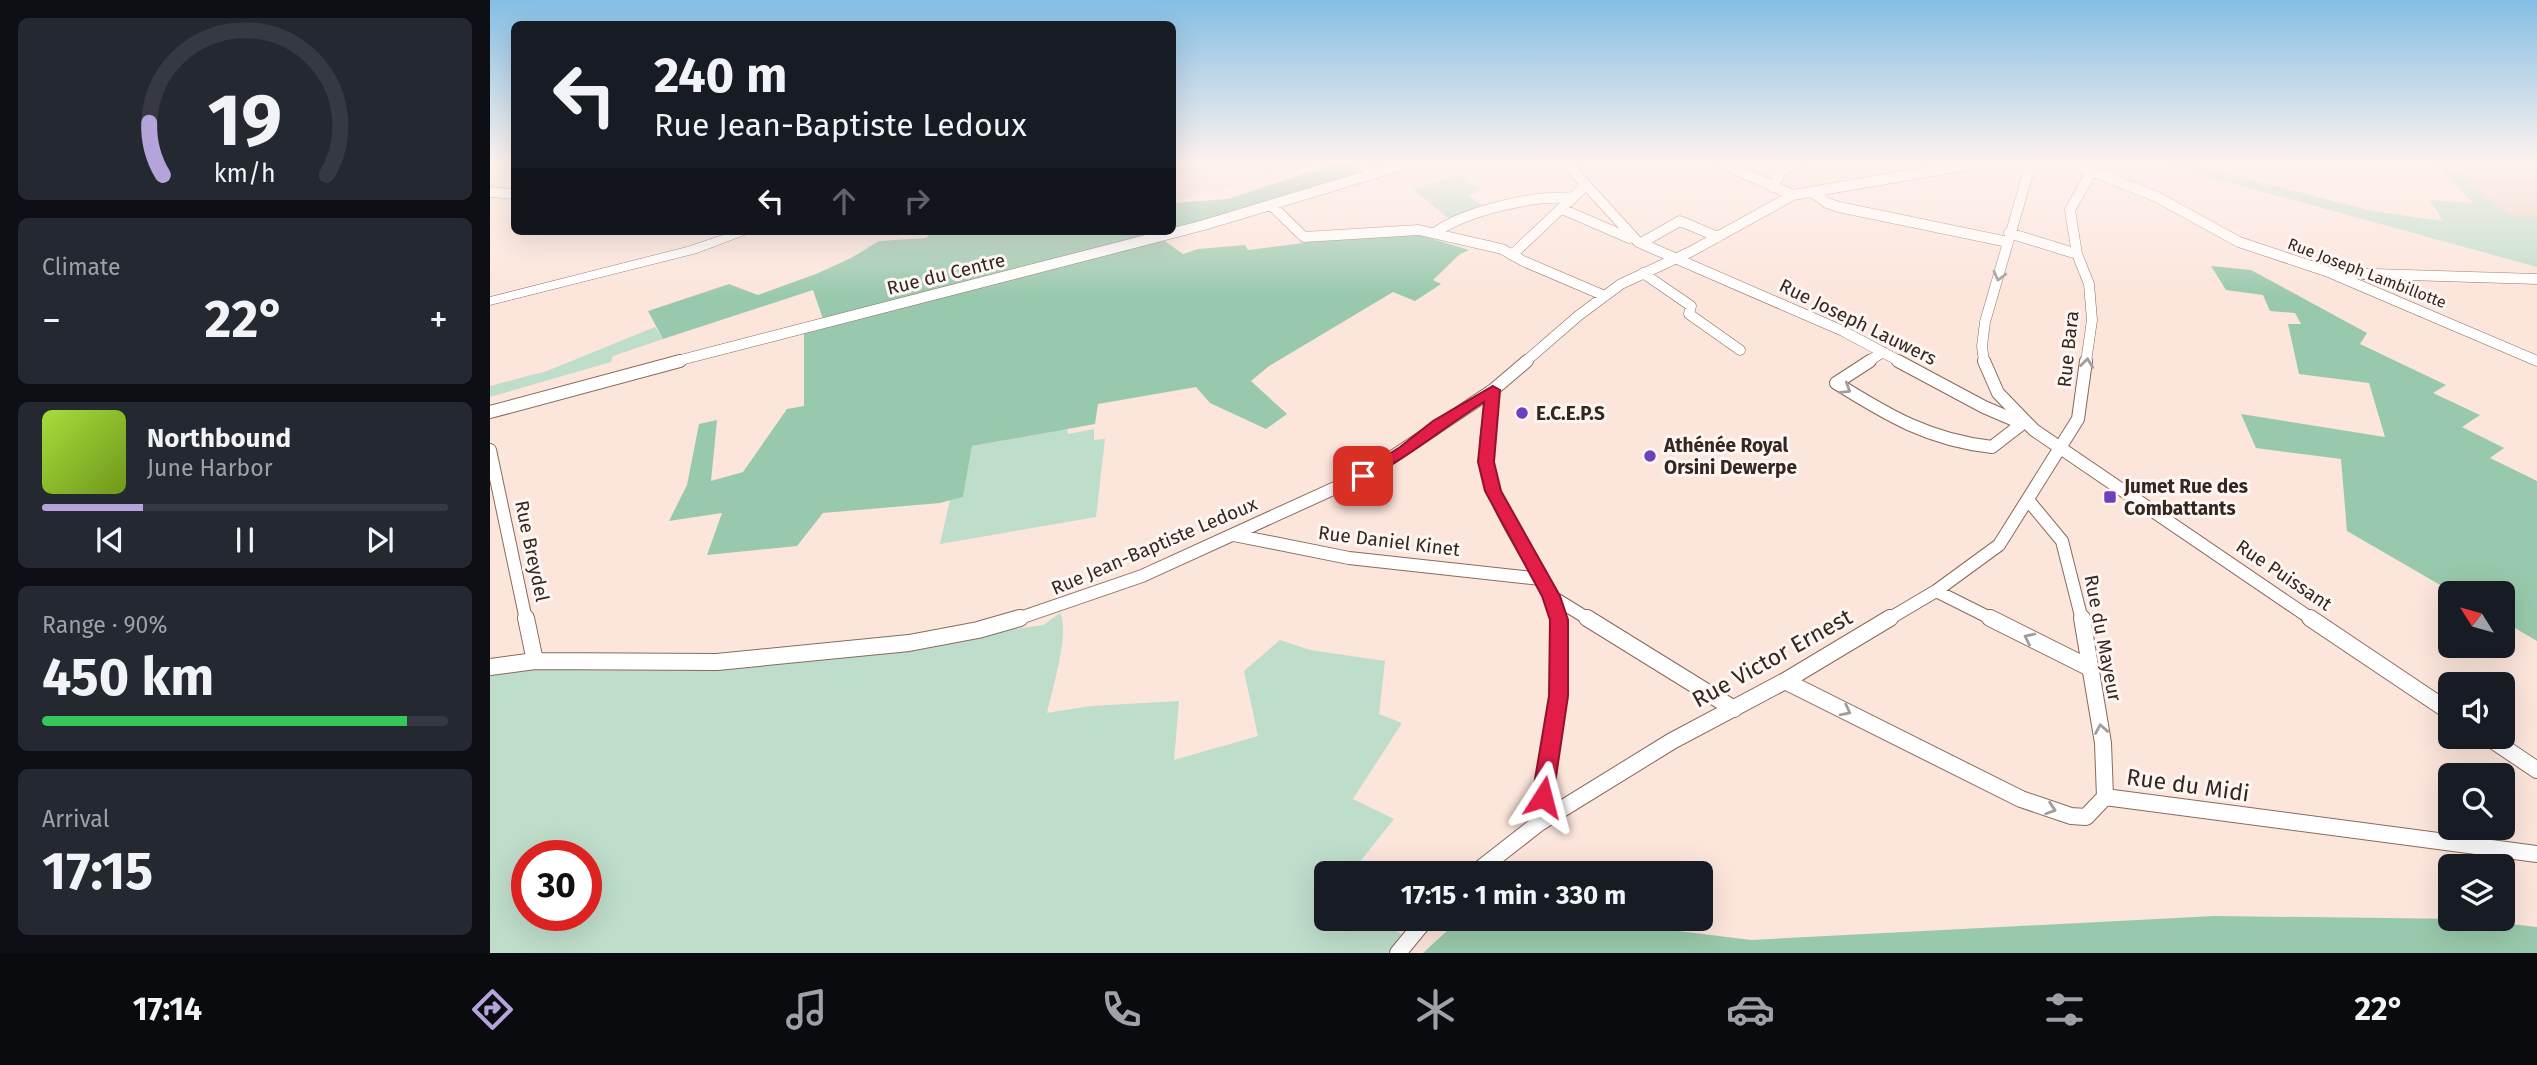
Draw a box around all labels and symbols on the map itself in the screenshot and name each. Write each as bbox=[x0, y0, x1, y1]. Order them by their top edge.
street label: Rue Joseph Lambillotte bbox=[2285, 234, 2449, 312]
street label: Rue du Centre bbox=[884, 248, 1008, 300]
one-way arrow bbox=[1993, 270, 2007, 282]
street label: Rue Joseph Lauwers bbox=[1776, 274, 1940, 370]
street label: Rue Bara bbox=[2053, 310, 2083, 388]
one-way arrow bbox=[2079, 357, 2094, 369]
one-way arrow bbox=[1839, 381, 1852, 394]
place label: E.C.E.P.S bbox=[1536, 402, 1605, 425]
marker: E.C.E.P.S bbox=[1514, 405, 1530, 421]
place label: Athénée Royal Orsini Dewerpe bbox=[1663, 434, 1797, 479]
pin bbox=[1333, 446, 1393, 506]
marker: Athénée Royal Orsini Dewerpe bbox=[1642, 448, 1658, 464]
place label: Jumet Rue des Combattants bbox=[2123, 475, 2248, 520]
marker: Jumet Rue des Combattants bbox=[2102, 489, 2118, 505]
street label: Rue Jean-Baptiste Ledoux bbox=[1048, 492, 1261, 600]
street label: Rue Breydel bbox=[510, 498, 554, 604]
street label: Rue Daniel Kinet bbox=[1317, 521, 1461, 561]
street label: Rue Puissant bbox=[2232, 535, 2336, 616]
street label: Rue du Mayeur bbox=[2079, 573, 2127, 704]
north arrow bbox=[2438, 581, 2515, 658]
street label: Rue Victor Ernest bbox=[1687, 602, 1857, 714]
one-way arrow bbox=[2024, 633, 2036, 647]
one-way arrow bbox=[1839, 703, 1851, 717]
one-way arrow bbox=[2094, 723, 2109, 735]
position arrow bbox=[1506, 760, 1580, 834]
street label: Rue du Midi bbox=[2125, 763, 2251, 807]
one-way arrow bbox=[2044, 801, 2057, 815]
speed limit sign: 30 bbox=[511, 840, 602, 931]

